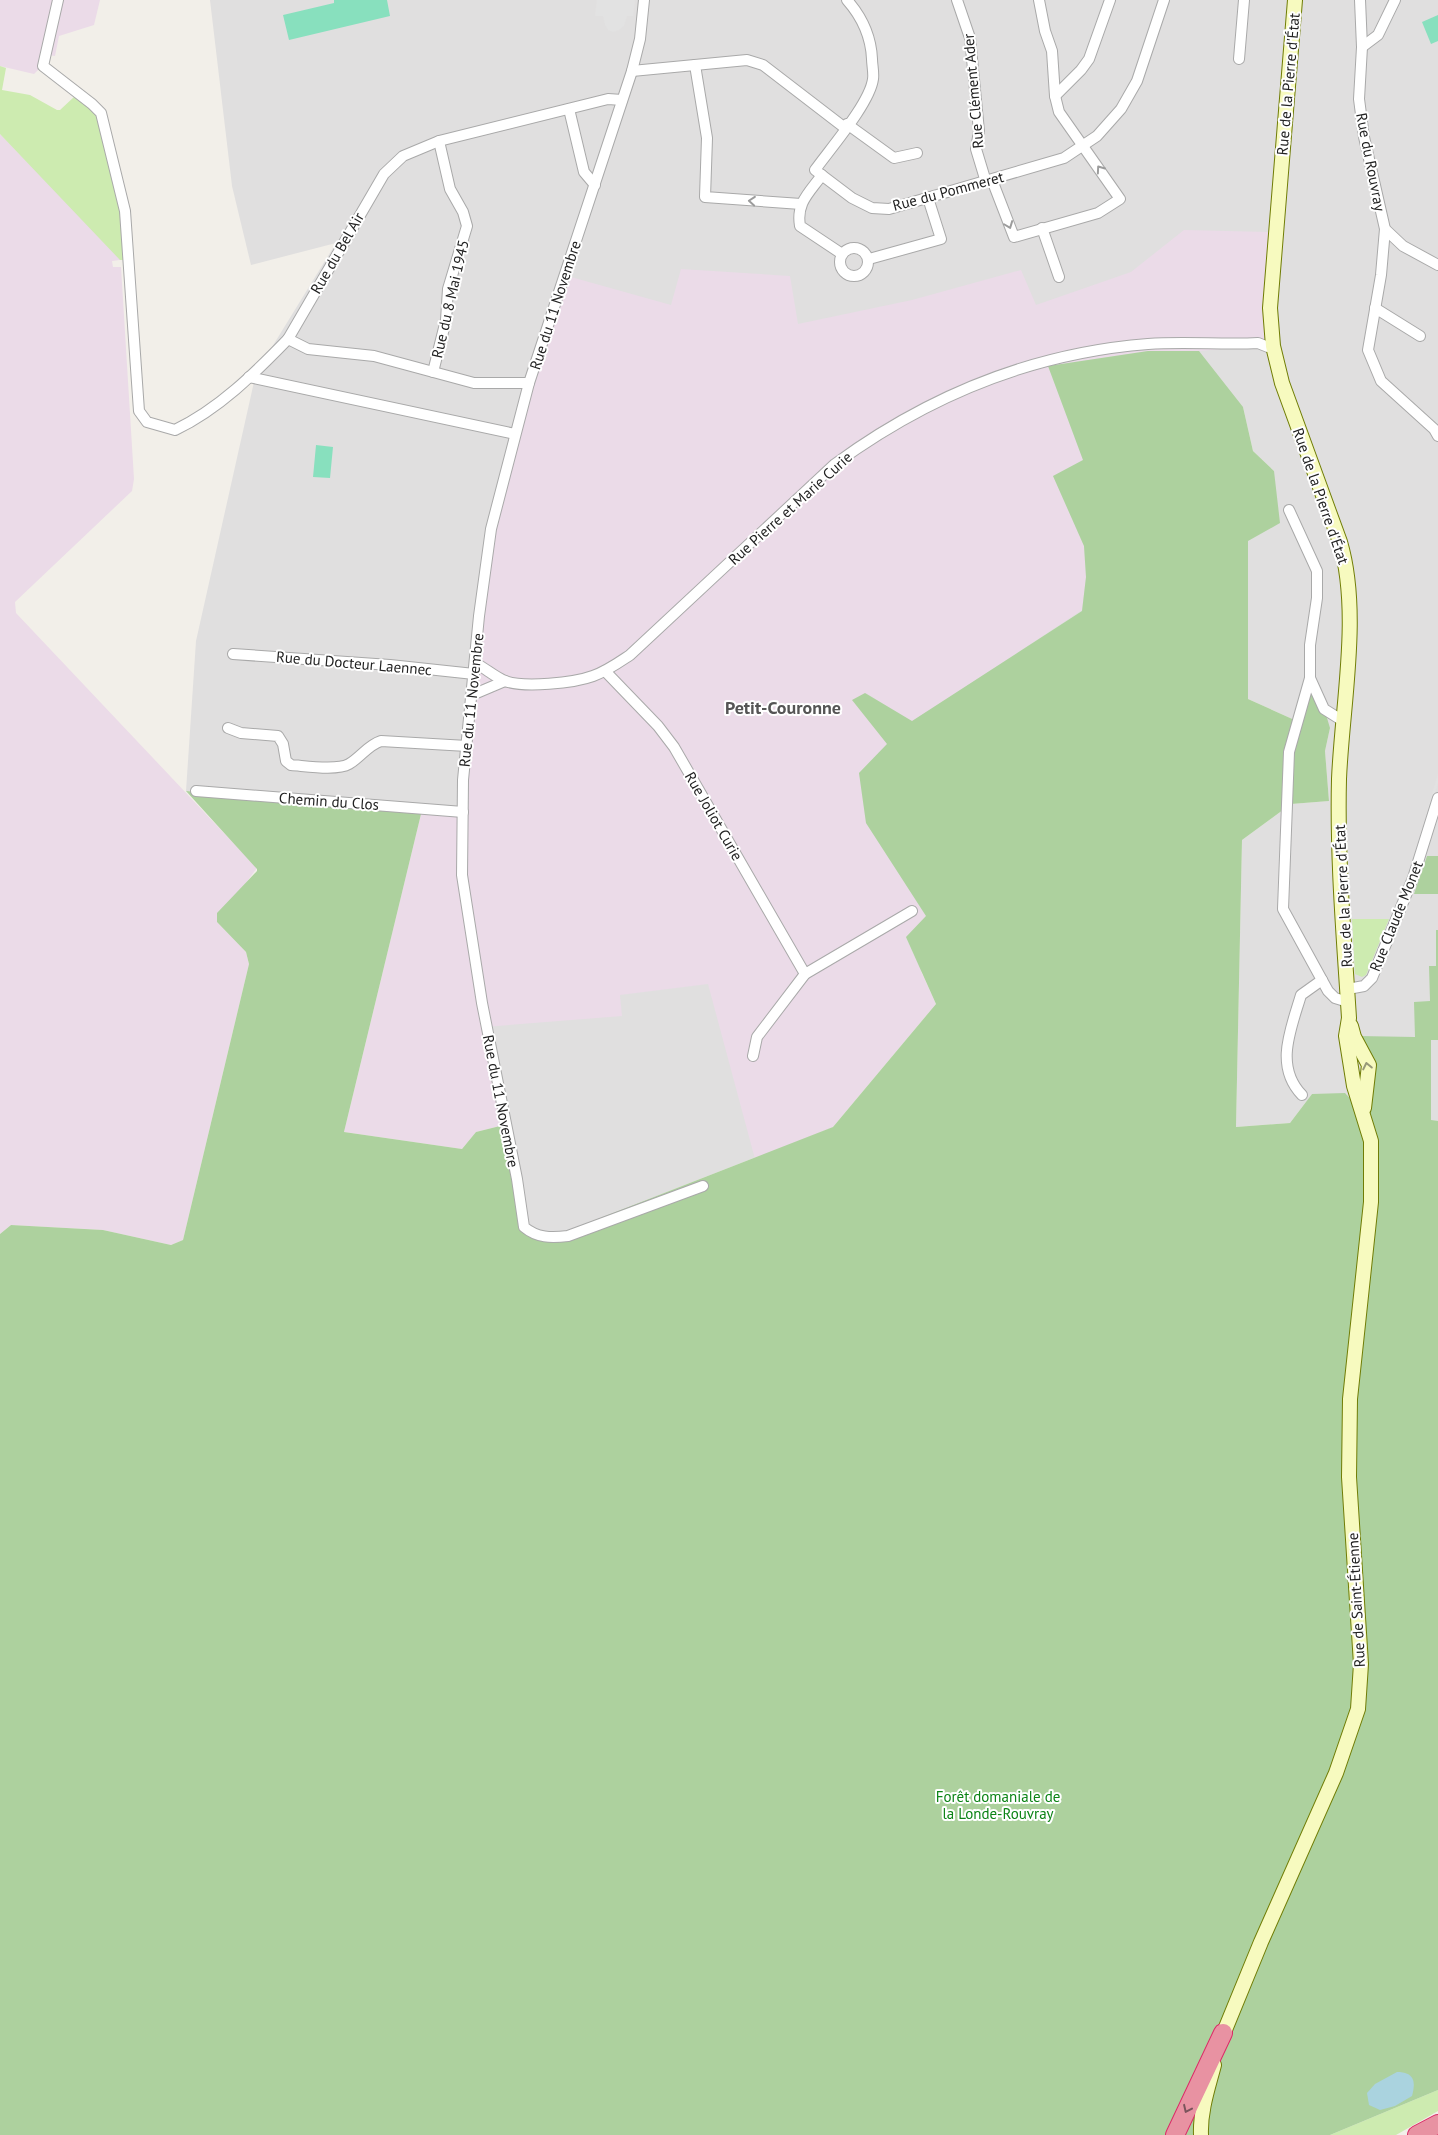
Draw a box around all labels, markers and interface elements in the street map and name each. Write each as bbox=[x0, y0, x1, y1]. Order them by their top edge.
street label: Rue de la Pierre d'État bbox=[1272, 12, 1304, 156]
street label: Rue Clément Ader bbox=[959, 33, 987, 149]
street label: Rue du Rouvray bbox=[1352, 111, 1390, 213]
one-way arrow bbox=[1097, 165, 1106, 175]
street label: Rue du Pommeret bbox=[890, 167, 1006, 215]
one-way arrow bbox=[748, 195, 756, 206]
street label: Rue du Bel Air bbox=[306, 209, 368, 297]
one-way arrow bbox=[1003, 220, 1014, 229]
street label: Rue du 8 Mai 1945 bbox=[427, 238, 473, 360]
street label: Rue du 11 Novembre bbox=[525, 238, 585, 372]
street label: Rue de la Pierre d'État bbox=[1289, 425, 1353, 567]
street label: Rue Pierre et Marie Curie bbox=[724, 447, 856, 569]
street label: Rue du 11 Novembre bbox=[455, 632, 487, 768]
street label: Rue du Docteur Laennec bbox=[275, 647, 433, 679]
district label: Petit-Couronne bbox=[725, 696, 841, 719]
street label: Rue Joliot Curie bbox=[681, 768, 747, 864]
street label: Chemin du Clos bbox=[278, 788, 380, 814]
street label: Rue de la Pierre d'État bbox=[1330, 824, 1356, 968]
street label: Rue Claude Monet bbox=[1365, 858, 1427, 974]
street label: Rue du 11 Novembre bbox=[479, 1033, 523, 1169]
one-way arrow bbox=[1362, 1061, 1373, 1070]
street label: Rue de Saint-Étienne bbox=[1343, 1532, 1369, 1668]
park label: Forêt domaniale de la Londe-Rouvray bbox=[936, 1787, 1060, 1823]
one-way arrow bbox=[1183, 2103, 1193, 2112]

